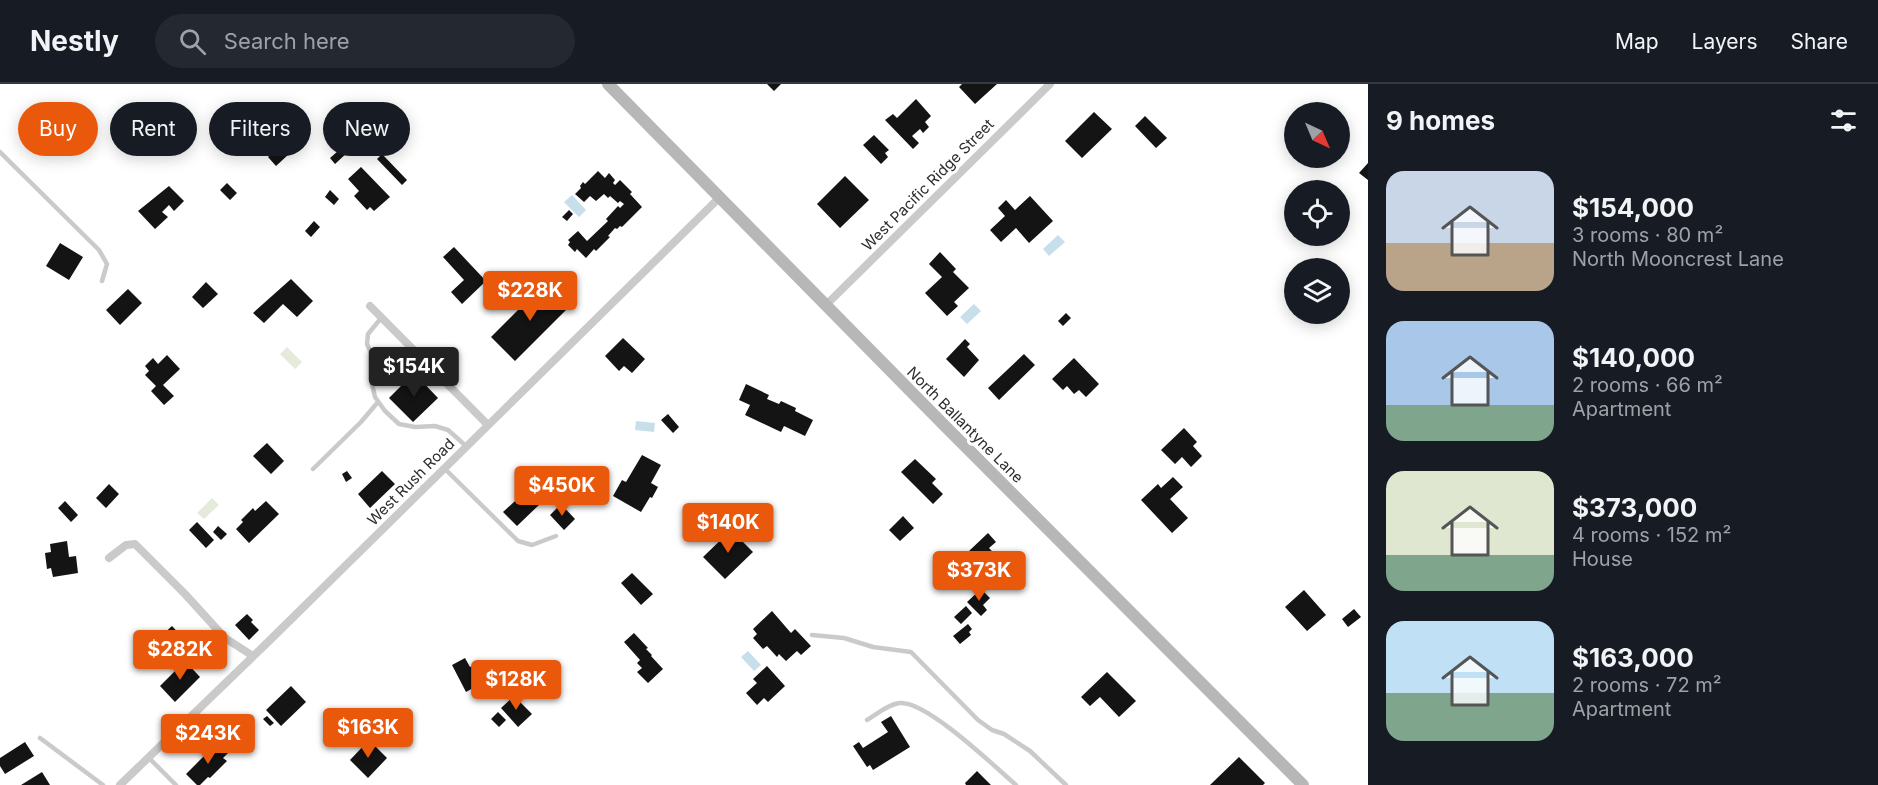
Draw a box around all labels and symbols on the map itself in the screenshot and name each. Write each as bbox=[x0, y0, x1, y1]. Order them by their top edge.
north arrow bbox=[1284, 102, 1350, 168]
street label: West Pacific Ridge Street bbox=[858, 115, 998, 255]
pin: $228K bbox=[488, 271, 572, 322]
pin: $154K bbox=[372, 347, 456, 398]
street label: North Ballantyne Lane bbox=[903, 362, 1028, 487]
street label: West Rush Road bbox=[363, 434, 458, 529]
pin: $450K bbox=[520, 466, 604, 517]
pin: $140K bbox=[686, 503, 770, 554]
pin: $373K bbox=[937, 551, 1021, 602]
pin: $282K bbox=[138, 630, 222, 681]
pin: $128K bbox=[474, 660, 558, 711]
pin: $163K bbox=[326, 708, 410, 759]
pin: $243K bbox=[166, 714, 250, 765]

